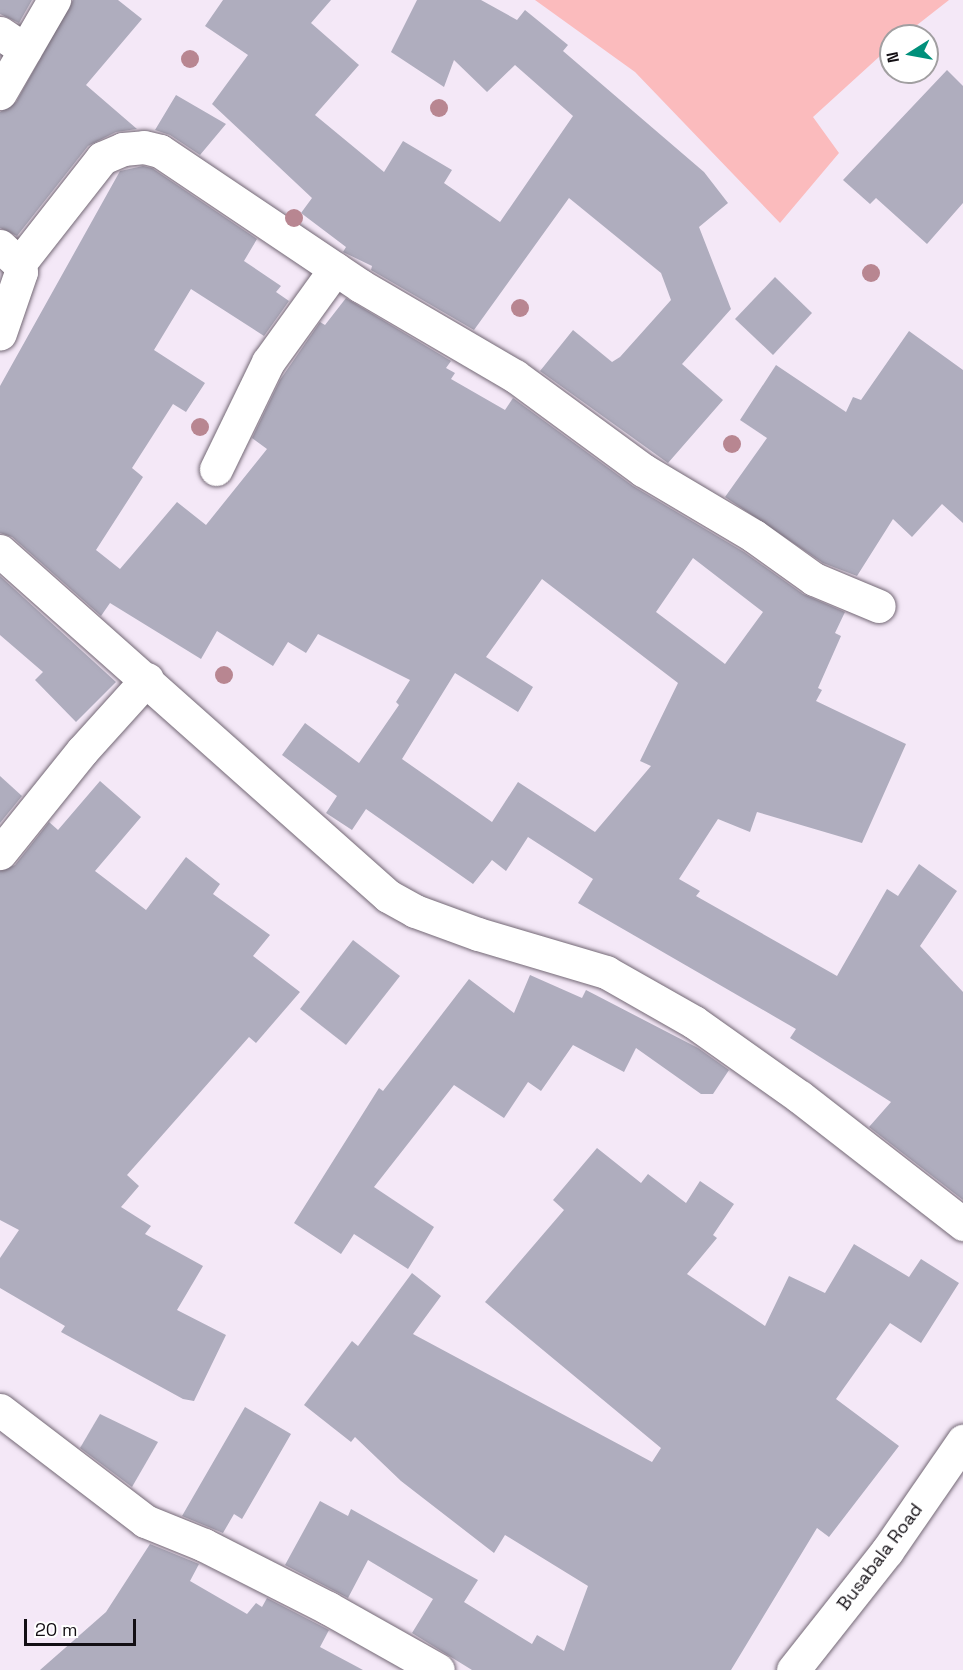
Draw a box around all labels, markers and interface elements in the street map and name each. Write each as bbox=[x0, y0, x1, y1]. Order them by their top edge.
north arrow bbox=[879, 24, 939, 84]
text: N bbox=[881, 50, 904, 64]
street label: Busabala Road bbox=[833, 1499, 927, 1615]
scale bar bbox=[27, 1607, 140, 1645]
text: 20 m bbox=[35, 1618, 78, 1641]

